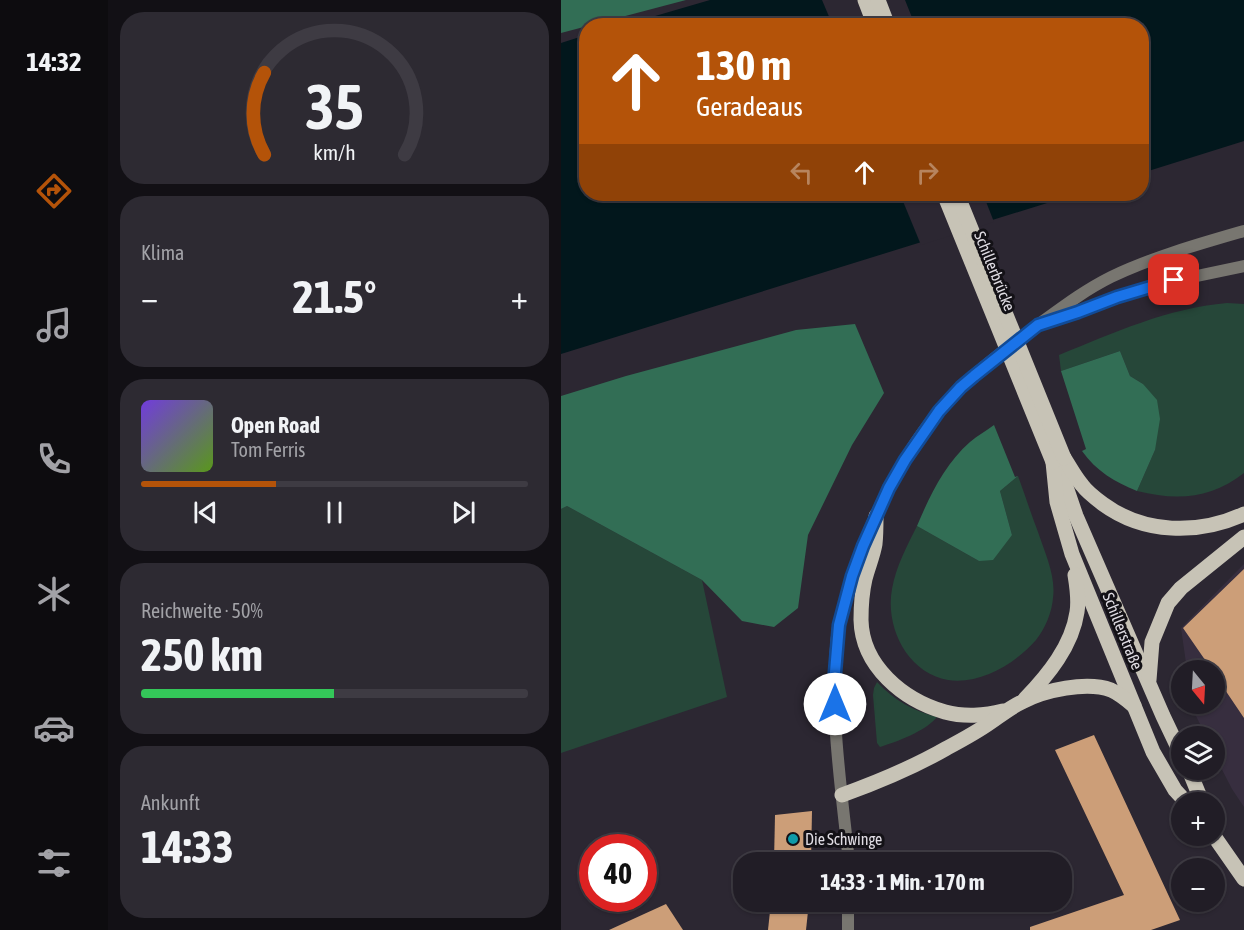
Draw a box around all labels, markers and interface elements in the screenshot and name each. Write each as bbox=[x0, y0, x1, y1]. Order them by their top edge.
text: 130 m bbox=[696, 41, 791, 89]
icon: ahead bbox=[597, 42, 675, 120]
text: 14:32 bbox=[26, 46, 82, 77]
text: 35 bbox=[305, 71, 364, 142]
text: Geradeaus bbox=[696, 91, 803, 122]
text: km/h bbox=[313, 140, 356, 165]
icon: left bbox=[785, 156, 818, 189]
icon: ahead bbox=[848, 156, 881, 189]
icon: right bbox=[911, 156, 944, 189]
icon: directions bbox=[33, 170, 75, 212]
street label: Schillerbrücke bbox=[971, 229, 1019, 313]
text: Klima bbox=[141, 241, 184, 264]
pin bbox=[1148, 254, 1199, 305]
icon: arrive bbox=[1157, 263, 1190, 296]
text: 21.5° bbox=[293, 271, 376, 323]
text: − bbox=[141, 278, 158, 316]
text: + bbox=[511, 278, 528, 316]
icon: music bbox=[33, 304, 75, 346]
text: Open Road bbox=[231, 412, 320, 438]
icon: phone bbox=[33, 438, 75, 480]
text: Tom Ferris bbox=[231, 438, 305, 461]
icon: previous bbox=[189, 496, 222, 529]
icon: pause bbox=[318, 496, 351, 529]
icon: next bbox=[447, 496, 480, 529]
icon: climate bbox=[33, 573, 75, 615]
street label: Schillerstraße bbox=[1099, 590, 1147, 672]
text: Reichweite · 50% bbox=[141, 599, 263, 622]
text: 250 km bbox=[141, 629, 263, 681]
north arrow bbox=[1171, 660, 1225, 714]
map controls bbox=[1171, 660, 1225, 912]
position arrow bbox=[803, 672, 867, 736]
icon: car bbox=[33, 707, 75, 749]
button: layers bbox=[1171, 726, 1225, 780]
text: Ankunft bbox=[141, 791, 200, 814]
button: + bbox=[1171, 792, 1225, 846]
text: 14:33 bbox=[141, 821, 234, 873]
place label: Die Schwinge bbox=[805, 830, 882, 849]
marker: Die Schwinge bbox=[786, 832, 800, 846]
speed limit sign: 40 bbox=[579, 834, 657, 912]
icon: filters bbox=[33, 842, 75, 884]
button: − bbox=[1171, 858, 1225, 912]
text: 14:33 · 1 Min. · 170 m bbox=[820, 869, 985, 895]

